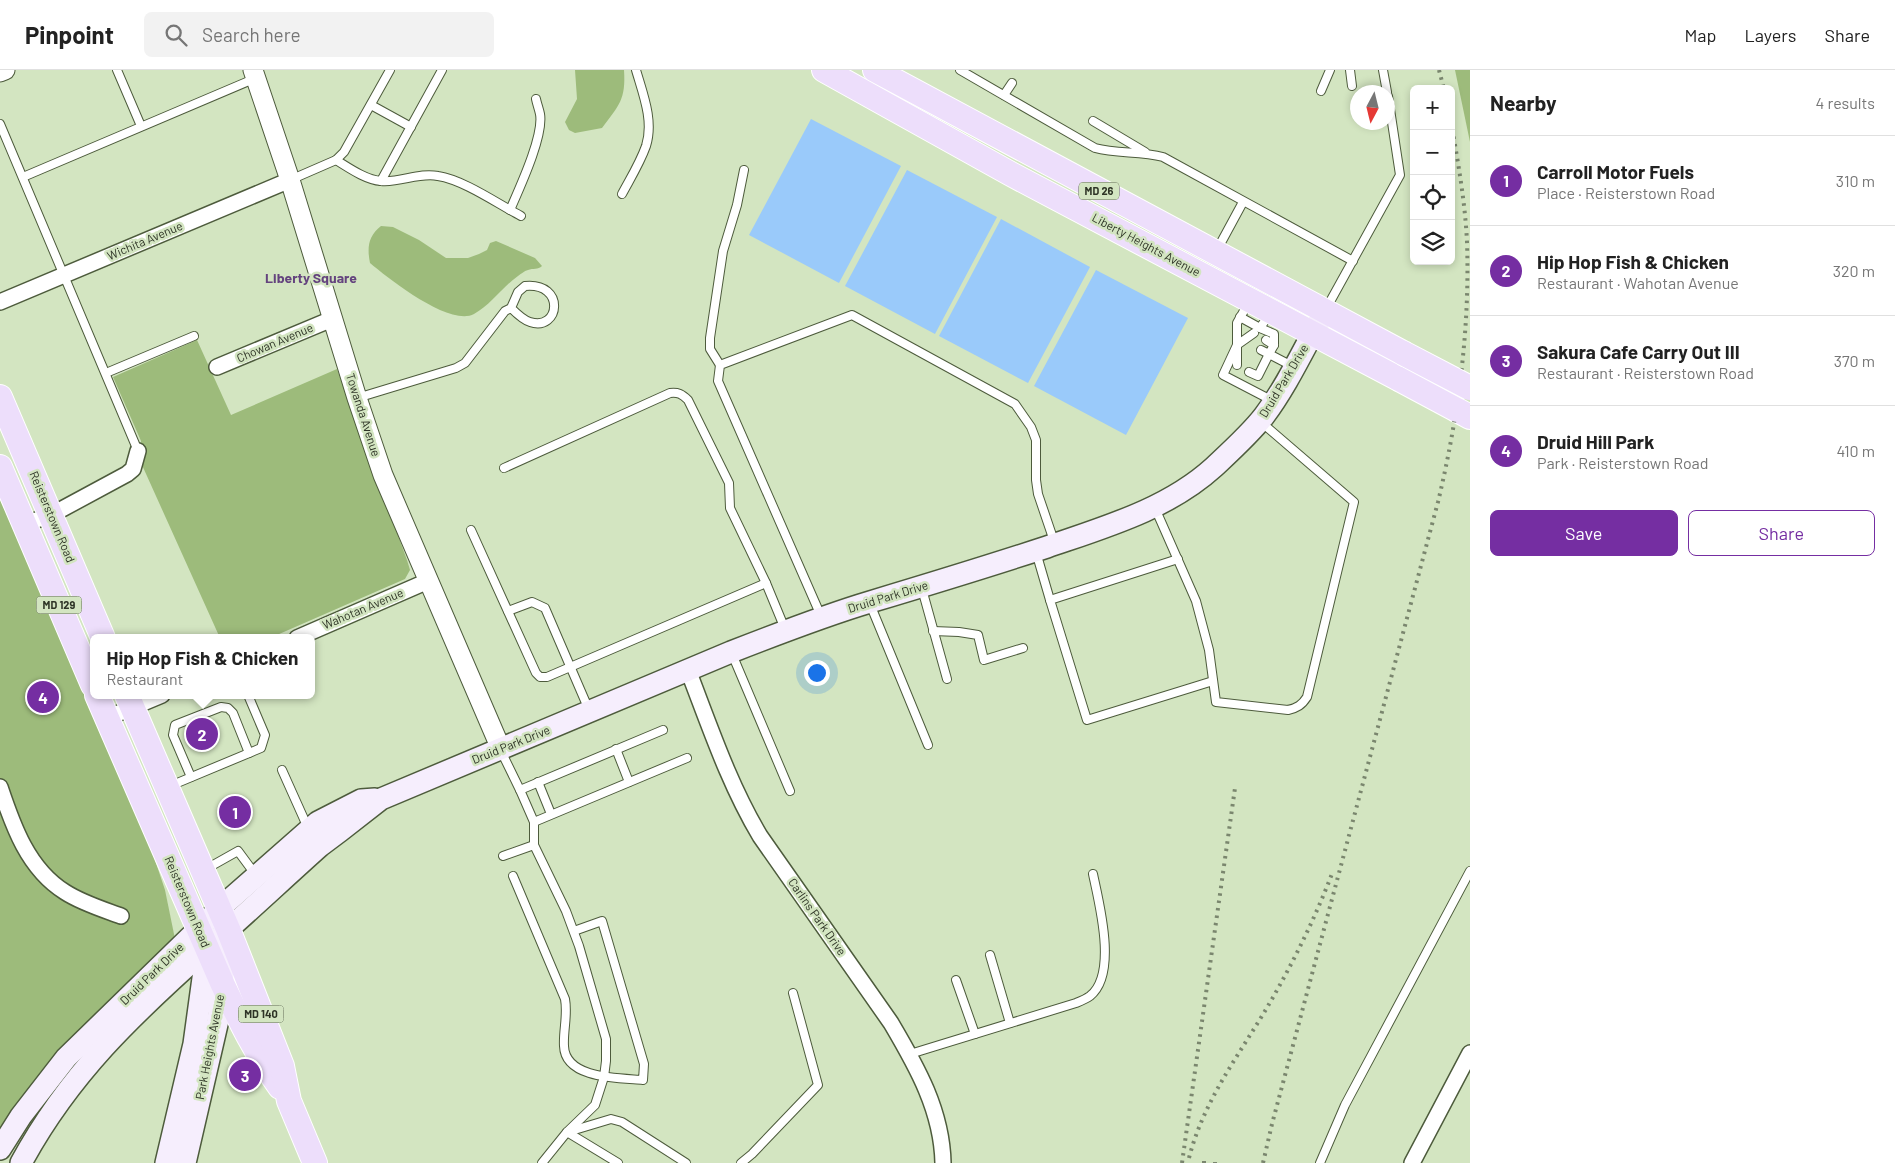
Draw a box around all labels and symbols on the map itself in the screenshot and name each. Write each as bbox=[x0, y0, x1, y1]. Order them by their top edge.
north arrow bbox=[1350, 85, 1395, 130]
road number: MD 26 bbox=[1079, 182, 1119, 200]
street label: Liberty Heights Avenue bbox=[1090, 210, 1203, 279]
street label: Wichita Avenue bbox=[105, 218, 184, 262]
district label: Liberty Square bbox=[265, 269, 357, 286]
street label: Chowan Avenue bbox=[234, 320, 315, 364]
street label: Druid Park Drive bbox=[1256, 341, 1311, 420]
street label: Towanda Avenue bbox=[344, 371, 384, 458]
street label: Reisterstown Road bbox=[27, 469, 78, 564]
street label: Druid Park Drive bbox=[846, 577, 929, 615]
street label: Wahotan Avenue bbox=[320, 585, 405, 631]
road number: MD 129 bbox=[36, 596, 82, 614]
your location bbox=[804, 660, 830, 686]
pin: 4 bbox=[27, 678, 59, 716]
pin: 2 bbox=[186, 715, 218, 753]
street label: Druid Park Drive bbox=[470, 722, 552, 766]
pin: 1 bbox=[219, 793, 251, 831]
street label: Reisterstown Road bbox=[162, 854, 213, 949]
street label: Carlins Park Drive bbox=[786, 875, 850, 958]
street label: Druid Park Drive bbox=[117, 939, 186, 1007]
street label: Park Heights Avenue bbox=[192, 993, 226, 1101]
road number: MD 140 bbox=[238, 1006, 284, 1022]
pin: 3 bbox=[229, 1056, 261, 1094]

